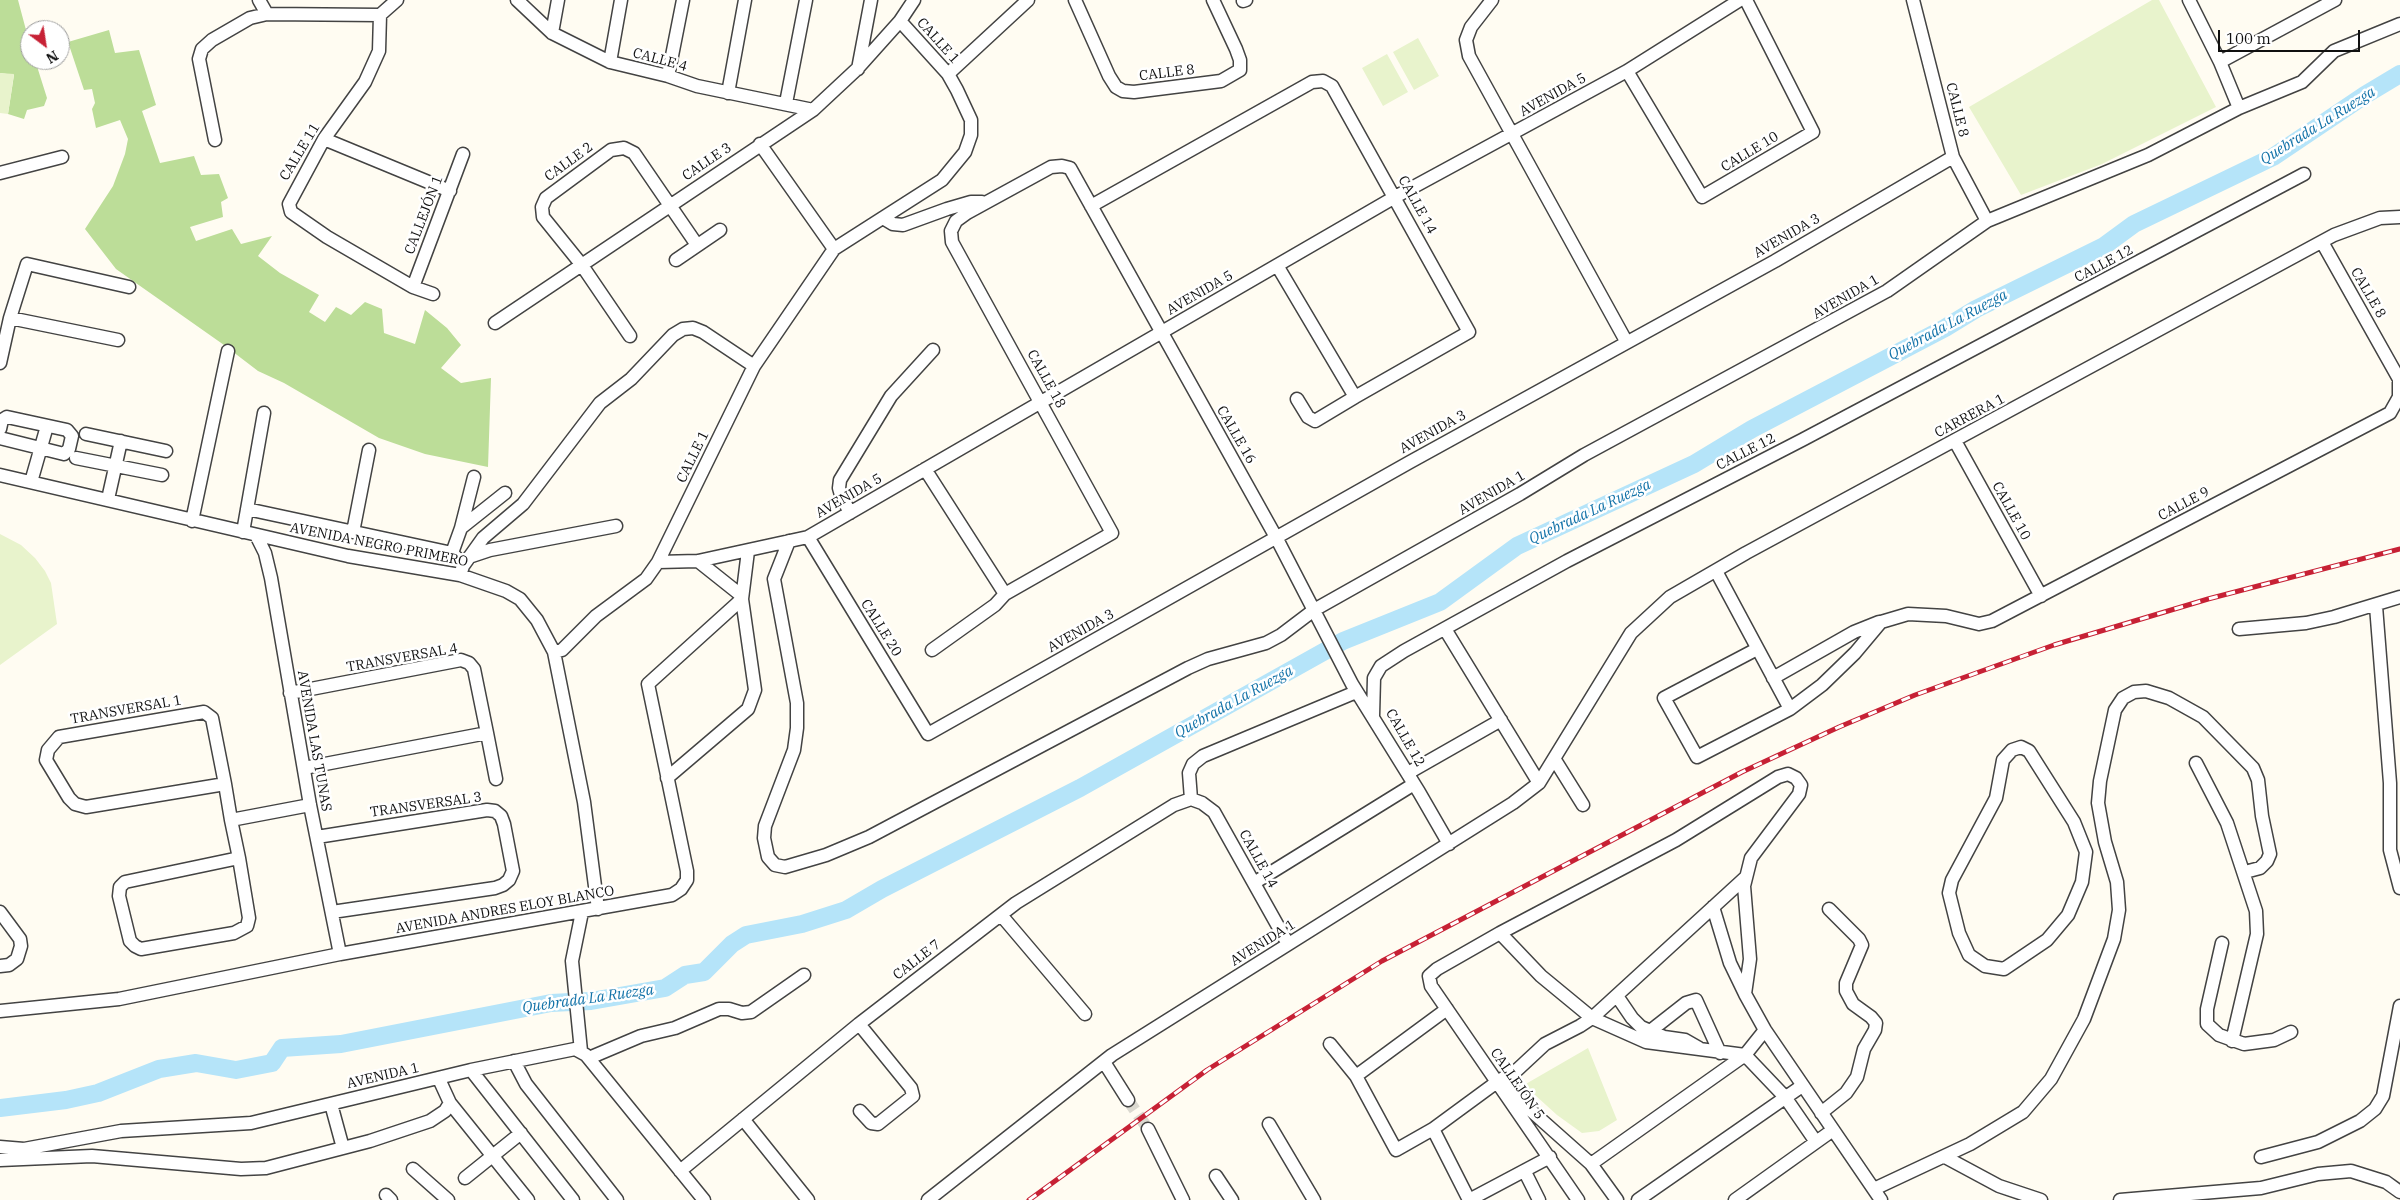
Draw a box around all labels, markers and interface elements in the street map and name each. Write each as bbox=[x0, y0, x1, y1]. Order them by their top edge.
street label: CALLE 1 bbox=[913, 15, 963, 67]
north arrow bbox=[20, 20, 70, 70]
scale bar bbox=[2220, 20, 2362, 52]
text: 100 m bbox=[2226, 29, 2271, 48]
street label: CALLE 4 bbox=[631, 45, 689, 75]
text: N bbox=[43, 46, 62, 68]
street label: CALLE 8 bbox=[1138, 61, 1196, 85]
street label: AVENIDA 5 bbox=[1517, 70, 1589, 120]
street label: CALLE 8 bbox=[1942, 81, 1972, 139]
water label: Quebrada La Ruezga bbox=[2257, 83, 2379, 169]
street label: CALLE 11 bbox=[276, 120, 324, 184]
street label: CALLE 10 bbox=[1718, 128, 1782, 176]
street label: CALLE 2 bbox=[542, 139, 596, 185]
street label: CALLE 3 bbox=[679, 139, 735, 185]
street label: CALLEJÓN 1 bbox=[401, 173, 447, 257]
street label: CALLE 14 bbox=[1394, 173, 1440, 237]
street label: AVENIDA 3 bbox=[1751, 210, 1823, 262]
street label: CALLE 12 bbox=[2072, 242, 2136, 286]
street label: CALLE 8 bbox=[2347, 265, 2389, 321]
street label: AVENIDA 5 bbox=[1164, 267, 1236, 319]
street label: AVENIDA 1 bbox=[1810, 271, 1882, 323]
water label: Quebrada La Ruezga bbox=[1885, 286, 2011, 364]
street label: CALLE 18 bbox=[1023, 347, 1069, 411]
street label: CARRERA 1 bbox=[1932, 390, 2008, 442]
street label: CALLE 16 bbox=[1213, 403, 1259, 467]
street label: AVENIDA 3 bbox=[1397, 407, 1469, 457]
street label: CALLE 1 bbox=[673, 428, 713, 486]
street label: CALLE 12 bbox=[1714, 430, 1778, 474]
street label: AVENIDA 1 bbox=[1456, 467, 1528, 519]
street label: AVENIDA 5 bbox=[813, 470, 885, 522]
water label: Quebrada La Ruezga bbox=[1526, 476, 1654, 548]
street label: CALLE 10 bbox=[1988, 479, 2034, 543]
street label: CALLE 9 bbox=[2155, 484, 2213, 524]
street label: AVENIDA NEGRO PRIMERO bbox=[288, 519, 470, 571]
street label: CALLE 20 bbox=[857, 596, 905, 660]
street label: AVENIDA 3 bbox=[1045, 606, 1117, 656]
street label: TRANSVERSAL 4 bbox=[345, 640, 459, 676]
water label: Quebrada La Ruezga bbox=[1172, 662, 1296, 742]
street label: AVENIDA LAS TUNAS bbox=[293, 669, 335, 813]
street label: TRANSVERSAL 1 bbox=[69, 692, 183, 728]
street label: CALLE 12 bbox=[1382, 706, 1428, 770]
street label: TRANSVERSAL 3 bbox=[369, 789, 483, 821]
street label: CALLE 14 bbox=[1235, 827, 1281, 891]
street label: AVENIDA ANDRES ELOY BLANCO bbox=[394, 882, 616, 938]
street label: AVENIDA 1 bbox=[1227, 916, 1299, 970]
street label: CALLE 7 bbox=[890, 936, 944, 984]
water label: Quebrada La Ruezga bbox=[521, 981, 655, 1017]
street label: CALLEJÓN 5 bbox=[1486, 1045, 1548, 1123]
street label: AVENIDA 1 bbox=[345, 1060, 421, 1092]

